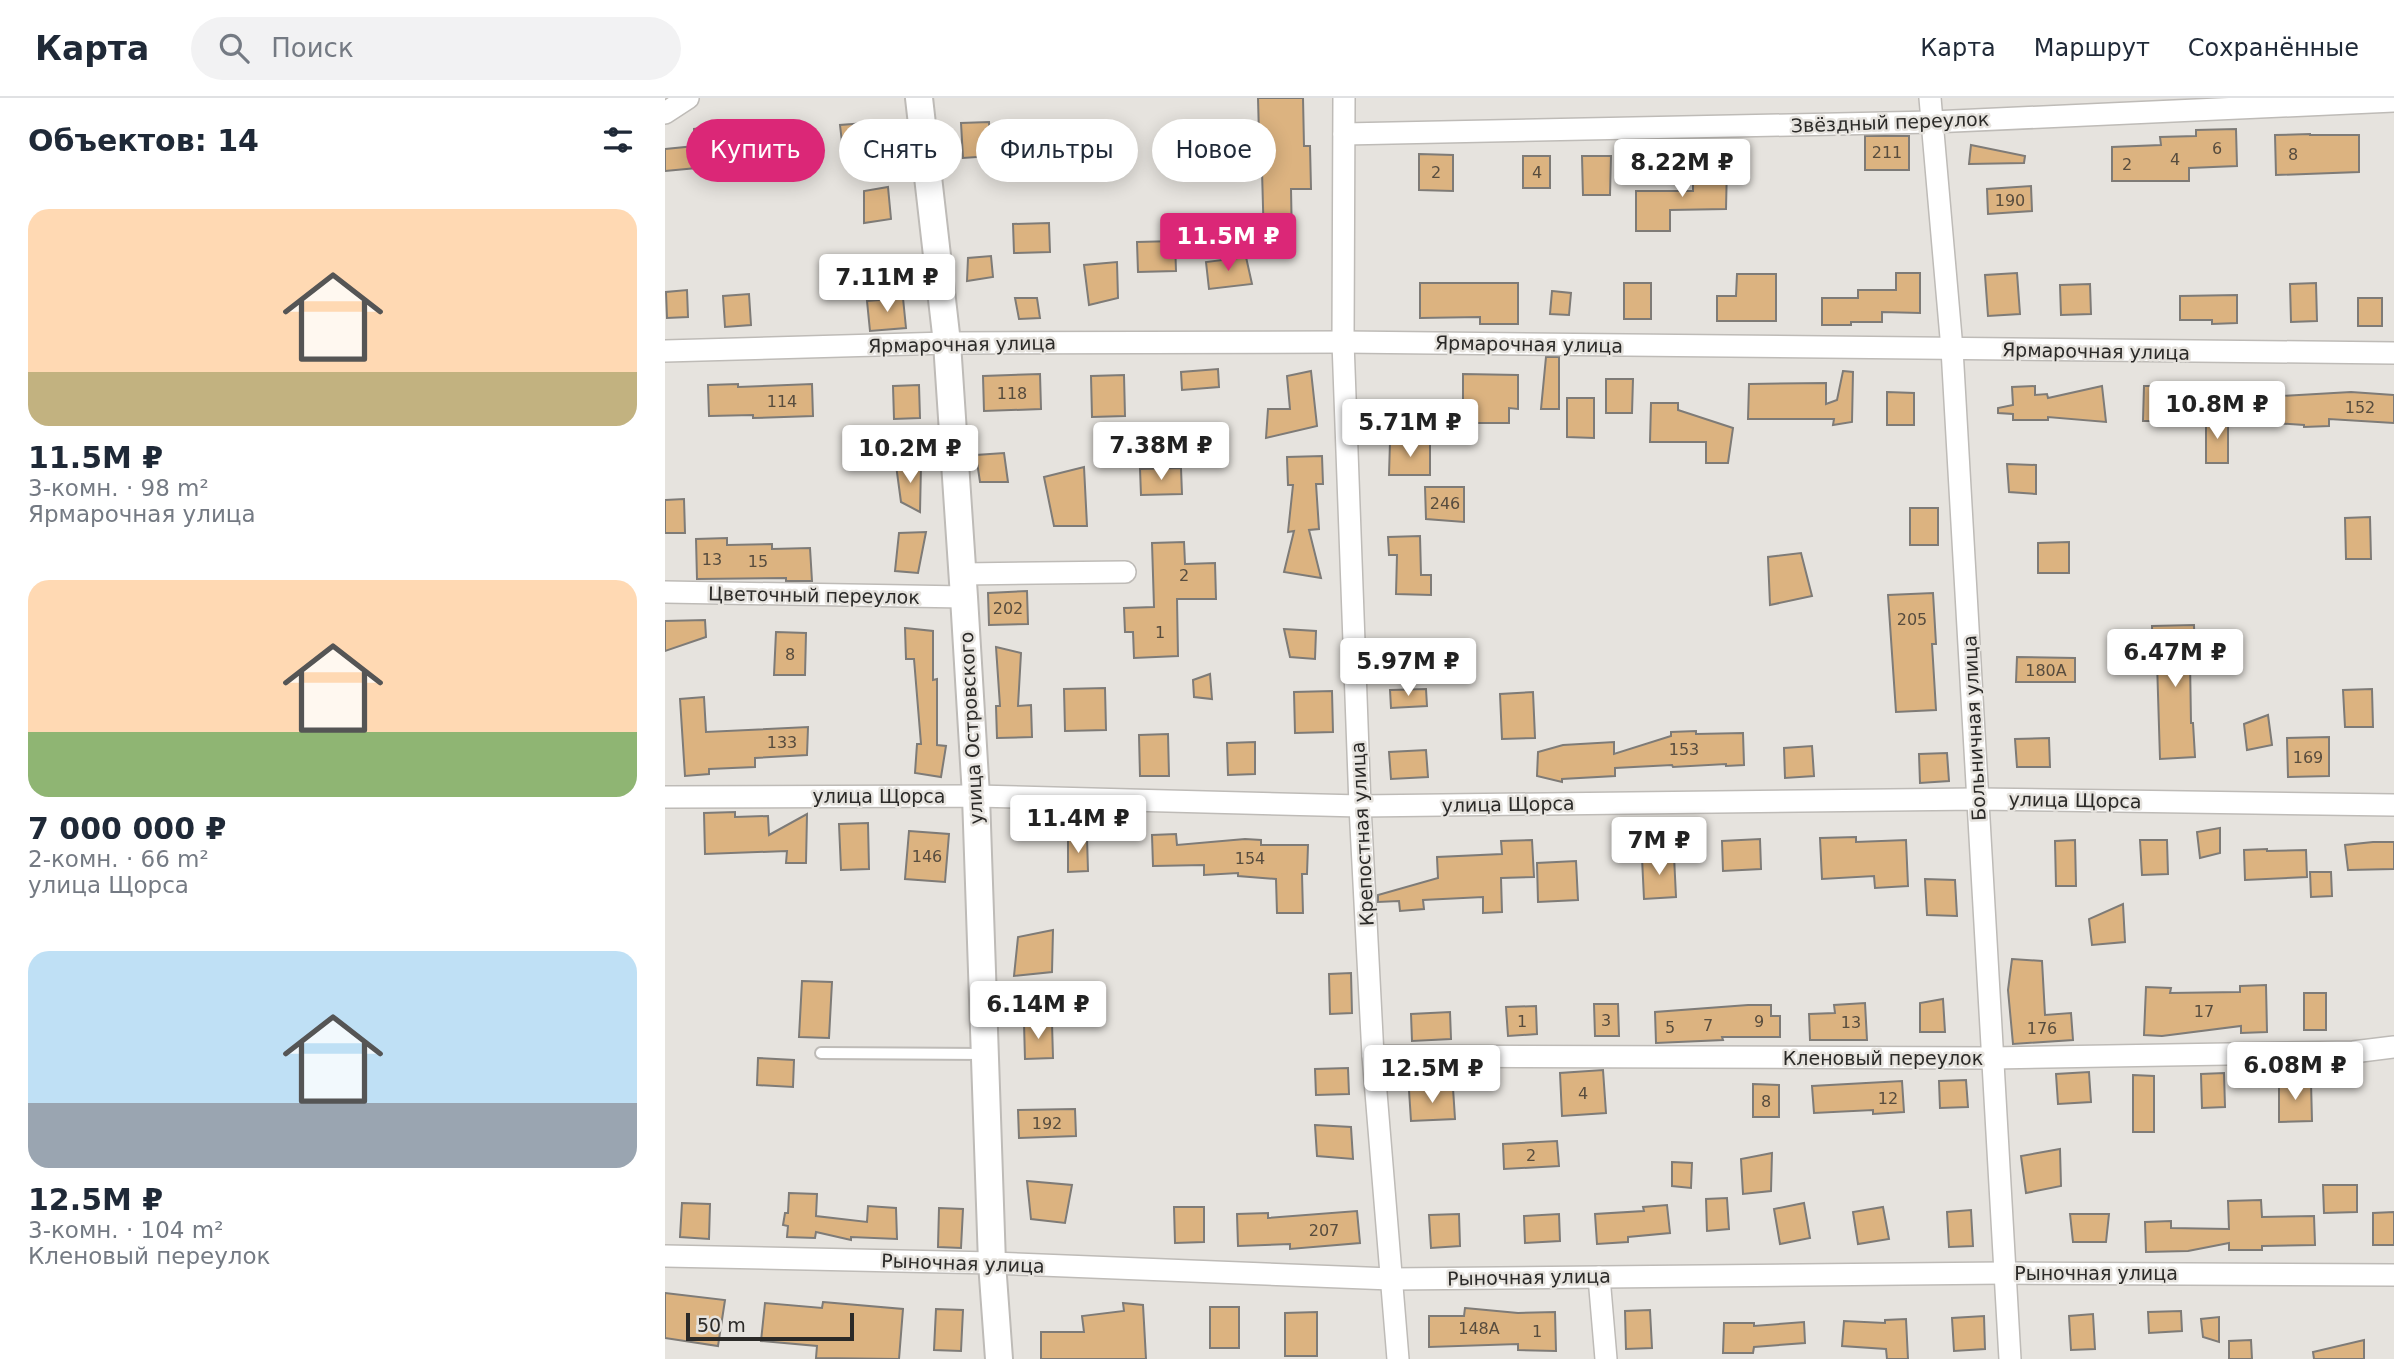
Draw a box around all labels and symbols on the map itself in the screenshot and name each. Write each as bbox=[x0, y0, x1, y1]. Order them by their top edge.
street label: Звёздный переулок bbox=[1790, 108, 1990, 136]
house number: 6 bbox=[2212, 139, 2222, 158]
pin: 8.22M ₽ bbox=[1617, 140, 1747, 199]
house number: 211 bbox=[1872, 143, 1902, 162]
house number: 8 bbox=[2288, 145, 2298, 164]
house number: 4 bbox=[2170, 150, 2180, 169]
house number: 2 bbox=[2122, 155, 2132, 174]
house number: 2 bbox=[1431, 163, 1441, 182]
house number: 4 bbox=[1532, 163, 1542, 182]
house number: 190 bbox=[1995, 191, 2025, 210]
pin: 11.5M ₽ bbox=[1163, 214, 1293, 273]
pin: 7.11M ₽ bbox=[822, 254, 952, 314]
street label: Ярмарочная улица bbox=[868, 331, 1056, 357]
street label: Ярмарочная улица bbox=[1435, 331, 1623, 357]
street label: Ярмарочная улица bbox=[2002, 338, 2190, 364]
pin: 10.8M ₽ bbox=[2152, 382, 2282, 441]
house number: 118 bbox=[997, 384, 1027, 403]
house number: 114 bbox=[767, 392, 797, 411]
house number: 152 bbox=[2345, 398, 2375, 417]
pin: 5.71M ₽ bbox=[1345, 400, 1475, 459]
pin: 7.38M ₽ bbox=[1096, 422, 1226, 482]
pin: 10.2M ₽ bbox=[845, 426, 975, 485]
house number: 246 bbox=[1430, 494, 1460, 513]
house number: 13 bbox=[702, 550, 722, 569]
house number: 15 bbox=[748, 552, 768, 571]
house number: 2 bbox=[1179, 566, 1189, 585]
street label: Цветочный переулок bbox=[708, 582, 920, 608]
house number: 202 bbox=[993, 599, 1023, 618]
house number: 205 bbox=[1897, 610, 1927, 629]
house number: 1 bbox=[1155, 623, 1165, 642]
pin: 6.47M ₽ bbox=[2110, 630, 2240, 689]
street label: улица Островского bbox=[955, 631, 987, 825]
street label: Больничная улица bbox=[1958, 635, 1990, 821]
pin: 5.97M ₽ bbox=[1343, 638, 1473, 698]
house number: 8 bbox=[785, 645, 795, 664]
house number: 180А bbox=[2025, 661, 2067, 680]
house number: 133 bbox=[767, 733, 797, 752]
house number: 153 bbox=[1669, 740, 1699, 759]
street label: Крепостная улица bbox=[1346, 741, 1378, 927]
house number: 169 bbox=[2293, 748, 2323, 767]
street label: улица Щорса bbox=[813, 785, 945, 807]
street label: улица Щорса bbox=[2008, 788, 2142, 812]
street label: улица Щорса bbox=[1441, 792, 1575, 816]
pin: 11.4M ₽ bbox=[1013, 796, 1143, 855]
pin: 7M ₽ bbox=[1618, 818, 1700, 877]
house number: 146 bbox=[912, 847, 942, 866]
house number: 154 bbox=[1235, 849, 1265, 868]
pin: 6.14M ₽ bbox=[973, 982, 1103, 1041]
house number: 17 bbox=[2194, 1002, 2214, 1021]
house number: 3 bbox=[1601, 1011, 1611, 1030]
house number: 1 bbox=[1517, 1012, 1527, 1031]
house number: 9 bbox=[1754, 1012, 1764, 1031]
house number: 13 bbox=[1841, 1013, 1861, 1032]
house number: 7 bbox=[1703, 1016, 1713, 1035]
house number: 5 bbox=[1665, 1018, 1675, 1037]
house number: 176 bbox=[2027, 1019, 2057, 1038]
pin: 6.08M ₽ bbox=[2230, 1042, 2360, 1102]
pin: 12.5M ₽ bbox=[1367, 1046, 1497, 1105]
street label: Кленовый переулок bbox=[1783, 1047, 1983, 1069]
house number: 4 bbox=[1578, 1084, 1588, 1103]
house number: 12 bbox=[1878, 1089, 1898, 1108]
house number: 8 bbox=[1761, 1092, 1771, 1111]
house number: 192 bbox=[1032, 1114, 1062, 1133]
house number: 2 bbox=[1526, 1146, 1536, 1165]
house number: 207 bbox=[1309, 1221, 1339, 1240]
street label: Рыночная улица bbox=[881, 1249, 1045, 1277]
street label: Рыночная улица bbox=[2014, 1262, 2178, 1284]
street label: Рыночная улица bbox=[1447, 1265, 1611, 1289]
scale bar bbox=[686, 1310, 854, 1342]
house number: 148А bbox=[1458, 1319, 1500, 1338]
house number: 1 bbox=[1532, 1322, 1542, 1341]

